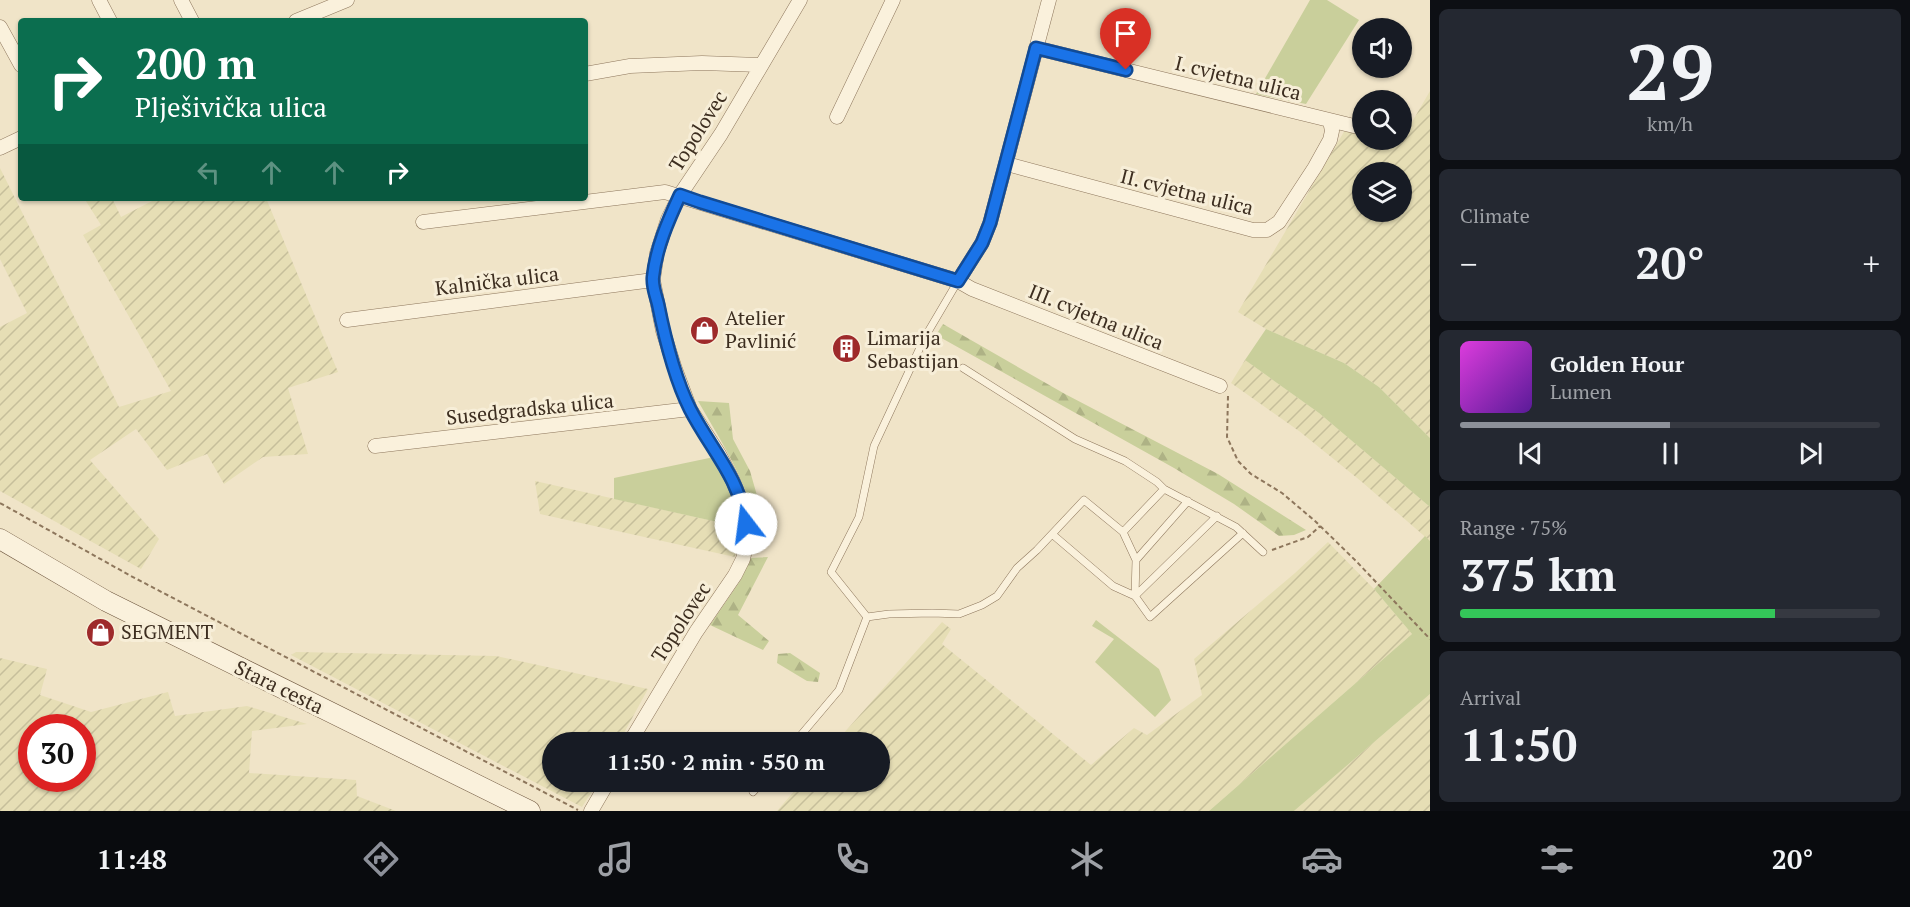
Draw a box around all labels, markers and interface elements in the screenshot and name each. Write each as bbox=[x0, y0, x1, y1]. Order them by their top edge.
pin bbox=[1100, 8, 1151, 70]
icon: arrive bbox=[1109, 17, 1142, 50]
map controls bbox=[1352, 18, 1412, 222]
button: sound bbox=[1352, 18, 1412, 78]
text: 29 bbox=[1626, 19, 1714, 122]
text: 200 m bbox=[135, 35, 256, 91]
icon: right bbox=[36, 42, 114, 120]
street label: I. cvjetna ulica bbox=[1172, 49, 1304, 106]
street label: Topolovec bbox=[662, 85, 733, 176]
text: Plješivička ulica bbox=[135, 89, 327, 125]
button: search bbox=[1352, 90, 1412, 150]
text: km/h bbox=[1647, 110, 1693, 137]
icon: left bbox=[192, 156, 225, 189]
icon: ahead bbox=[255, 156, 288, 189]
icon: ahead bbox=[318, 156, 351, 189]
icon: right bbox=[381, 156, 414, 189]
street label: II. cvjetna ulica bbox=[1118, 162, 1256, 221]
button: layers bbox=[1352, 162, 1412, 222]
text: Climate bbox=[1460, 202, 1530, 229]
text: 20° bbox=[1635, 232, 1705, 292]
text: − bbox=[1460, 242, 1478, 285]
text: + bbox=[1862, 242, 1880, 285]
street label: Kalnička ulica bbox=[434, 260, 560, 301]
street label: III. cvjetna ulica bbox=[1025, 277, 1168, 356]
place label: Atelier Pavlinić bbox=[725, 304, 796, 354]
shop icon: Atelier Pavlinić bbox=[688, 314, 720, 346]
place label: Limarija Sebastijan bbox=[867, 324, 959, 374]
building icon: Limarija Sebastijan bbox=[830, 333, 862, 365]
text: Golden Hour bbox=[1550, 349, 1684, 378]
text: Lumen bbox=[1550, 378, 1612, 405]
street label: Susedgradska ulica bbox=[445, 386, 615, 431]
icon: previous bbox=[1514, 437, 1547, 470]
icon: pause bbox=[1654, 437, 1687, 470]
icon: next bbox=[1794, 437, 1827, 470]
position arrow bbox=[714, 492, 778, 556]
text: Range · 75% bbox=[1460, 514, 1567, 541]
text: 375 km bbox=[1460, 544, 1616, 604]
street label: Topolovec bbox=[645, 576, 717, 667]
shop icon: SEGMENT bbox=[84, 616, 116, 648]
place label: SEGMENT bbox=[121, 618, 213, 645]
street label: Stara cesta bbox=[230, 653, 328, 720]
text: Arrival bbox=[1460, 684, 1521, 711]
speed limit sign: 30 bbox=[18, 714, 96, 792]
text: 11:50 bbox=[1460, 714, 1577, 774]
text: 11:50 · 2 min · 550 m bbox=[607, 747, 825, 776]
icon: directions bbox=[360, 838, 402, 880]
icon: music bbox=[595, 838, 637, 880]
icon: phone bbox=[831, 838, 873, 880]
icon: climate bbox=[1066, 838, 1108, 880]
icon: car bbox=[1301, 838, 1343, 880]
icon: filters bbox=[1536, 838, 1578, 880]
text: 11:48 bbox=[97, 841, 167, 877]
text: 20° bbox=[1772, 841, 1813, 877]

